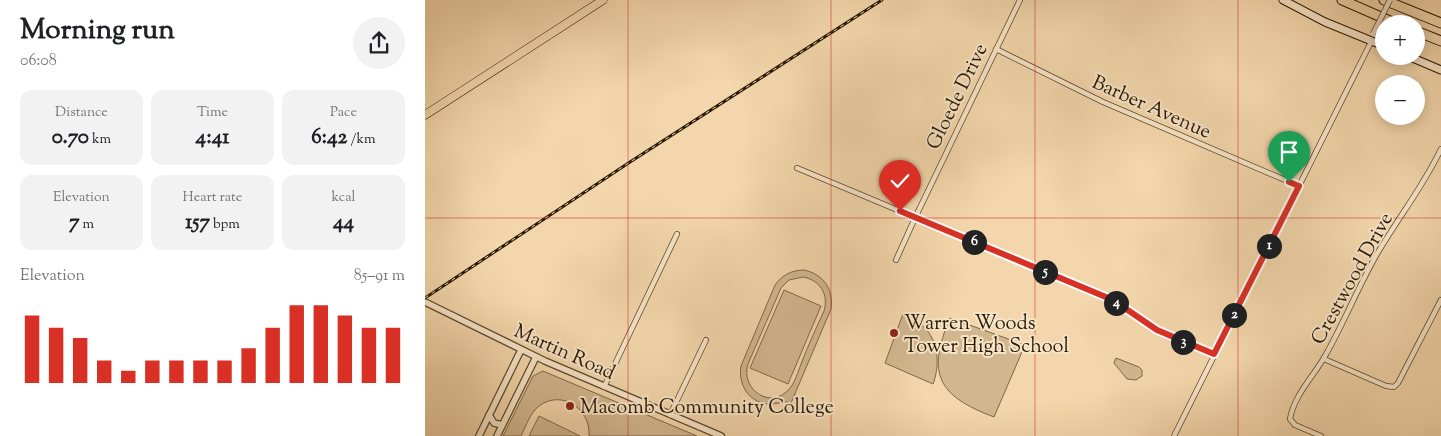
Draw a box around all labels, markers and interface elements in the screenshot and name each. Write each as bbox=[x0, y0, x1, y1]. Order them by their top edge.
text: Morning run bbox=[20, 11, 175, 51]
map controls bbox=[1375, 15, 1425, 125]
button: + bbox=[1375, 15, 1425, 65]
button: share bbox=[353, 17, 405, 69]
street label: Gloede Drive bbox=[920, 39, 996, 155]
text: 06:08 bbox=[20, 50, 57, 73]
street label: Barber Avenue bbox=[1087, 69, 1215, 147]
button: − bbox=[1375, 75, 1425, 125]
text: Distance bbox=[55, 103, 108, 123]
text: Time bbox=[197, 103, 228, 123]
text: Pace bbox=[330, 103, 357, 123]
text: 0.70 bbox=[52, 123, 89, 153]
text: 4:41 bbox=[196, 123, 229, 153]
text: 6:42 bbox=[311, 123, 347, 153]
text: km bbox=[89, 130, 111, 150]
text: /km bbox=[347, 130, 376, 150]
pin bbox=[1268, 131, 1310, 182]
icon: arrive bbox=[1275, 138, 1303, 166]
pin bbox=[879, 160, 921, 211]
icon: check bbox=[886, 167, 914, 195]
text: Elevation bbox=[53, 188, 110, 208]
text: Heart rate bbox=[183, 188, 242, 208]
text: kcal bbox=[331, 188, 356, 208]
text: 7 bbox=[69, 208, 79, 238]
text: 157 bbox=[185, 208, 210, 238]
text: 44 bbox=[333, 208, 354, 238]
street label: Crestwood Drive bbox=[1305, 208, 1402, 351]
text: m bbox=[79, 215, 94, 235]
text: bpm bbox=[210, 215, 240, 235]
pin: 6 bbox=[961, 230, 987, 254]
text: 6 bbox=[971, 232, 978, 252]
pin: 1 bbox=[1257, 234, 1281, 258]
text: 1 bbox=[1267, 236, 1272, 256]
pin: 5 bbox=[1033, 260, 1057, 284]
text: 5 bbox=[1043, 262, 1048, 282]
text: Elevation bbox=[20, 265, 85, 288]
text: 85–91 m bbox=[354, 265, 405, 288]
pin: 4 bbox=[1103, 290, 1129, 316]
text: 4 bbox=[1113, 293, 1120, 313]
pin: 2 bbox=[1221, 302, 1247, 328]
text: 2 bbox=[1231, 305, 1238, 325]
place label: Warren Woods Tower High School bbox=[904, 310, 1069, 362]
street label: Martin Road bbox=[509, 318, 619, 389]
marker: Warren Woods Tower High School bbox=[888, 327, 900, 339]
pin: 3 bbox=[1171, 330, 1195, 354]
text: 3 bbox=[1181, 332, 1186, 352]
place label: Macomb Community College bbox=[580, 394, 834, 423]
marker: Macomb Community College bbox=[564, 400, 576, 412]

